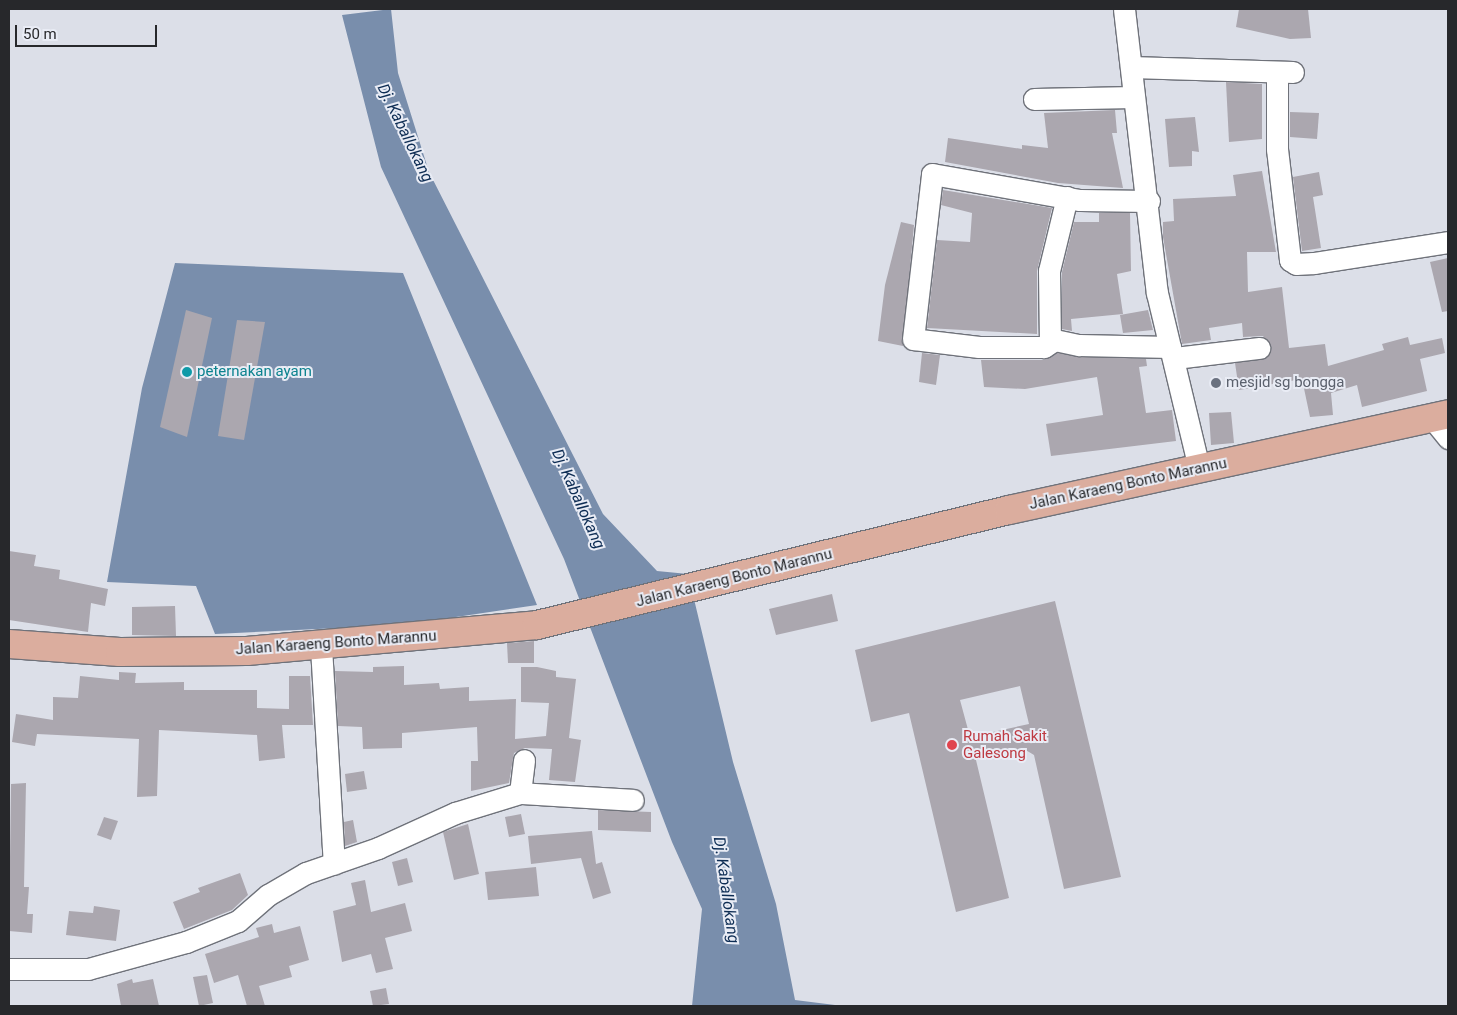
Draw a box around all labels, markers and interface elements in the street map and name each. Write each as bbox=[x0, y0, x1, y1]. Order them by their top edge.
scale bar bbox=[18, 15, 160, 47]
text: 50 m bbox=[23, 25, 57, 43]
water label: Dj. Kaballokang bbox=[373, 81, 437, 185]
place label: peternakan ayam bbox=[197, 363, 312, 381]
marker: peternakan ayam bbox=[181, 366, 193, 378]
place label: mesjid sg bongga bbox=[1226, 374, 1344, 392]
marker: mesjid sg bongga bbox=[1210, 377, 1222, 389]
water label: Dj. Kaballokang bbox=[547, 446, 609, 552]
street label: Jalan Karaeng Bonto Marannu bbox=[1028, 454, 1228, 514]
street label: Jalan Karaeng Bonto Marannu bbox=[634, 545, 834, 611]
street label: Jalan Karaeng Bonto Marannu bbox=[235, 627, 437, 659]
place label: Rumah Sakit Galesong bbox=[963, 727, 1047, 762]
marker: Rumah Sakit Galesong bbox=[945, 738, 959, 752]
water label: Dj. Kaballokang bbox=[709, 836, 743, 944]

